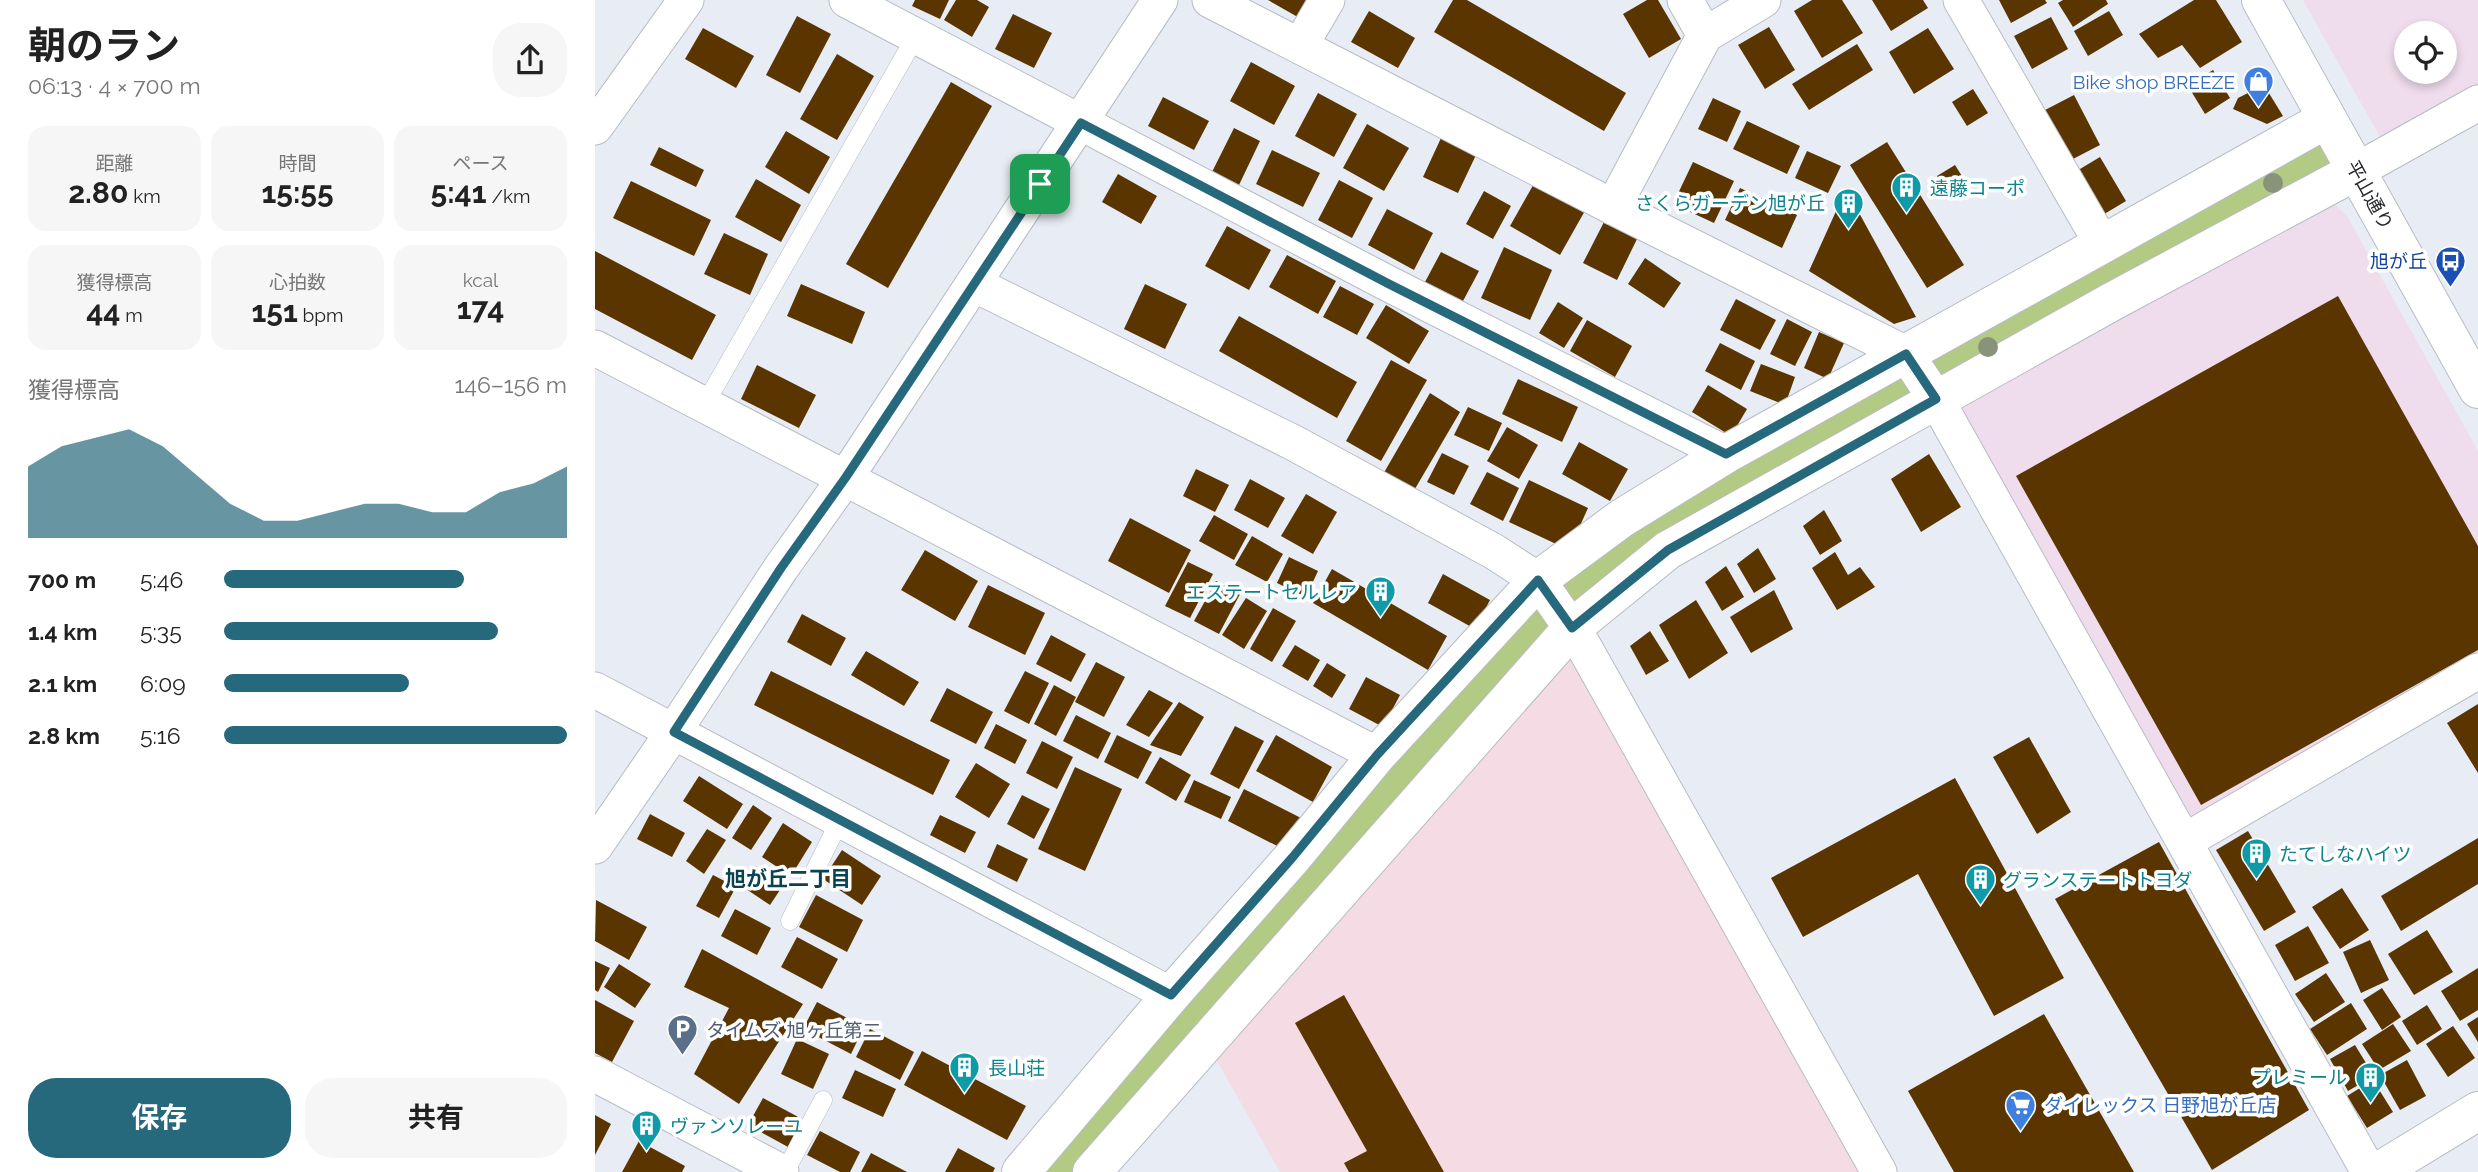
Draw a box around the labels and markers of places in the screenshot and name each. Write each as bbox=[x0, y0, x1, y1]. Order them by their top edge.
shop icon: Bike shop BREEZE bbox=[2241, 65, 2275, 109]
place label: Bike shop BREEZE bbox=[2073, 71, 2235, 93]
pin bbox=[1010, 154, 1070, 214]
building icon: 遠藤コーポ bbox=[1890, 171, 1924, 215]
place label: 遠藤コーポ bbox=[1930, 177, 2025, 199]
building icon: さくらガーデン旭が丘 bbox=[1831, 186, 1865, 230]
place label: さくらガーデン旭が丘 bbox=[1635, 192, 1825, 214]
bus stop icon: 旭が丘 bbox=[2433, 244, 2467, 288]
place label: 旭が丘 bbox=[2370, 250, 2427, 272]
building icon: エステートセルレア bbox=[1363, 575, 1397, 619]
place label: エステートセルレア bbox=[1186, 581, 1357, 603]
building icon: たてしなハイツ bbox=[2239, 837, 2273, 881]
place label: たてしなハイツ bbox=[2279, 843, 2412, 865]
building icon: グランステートトヨダ bbox=[1963, 863, 1997, 907]
place label: グランステートトヨダ bbox=[2003, 869, 2193, 891]
parking icon: タイムズ 旭ヶ丘第二 bbox=[666, 1013, 700, 1057]
place label: タイムズ 旭ヶ丘第二 bbox=[706, 1019, 881, 1041]
building icon: 長山荘 bbox=[948, 1051, 982, 1095]
place label: 長山荘 bbox=[988, 1057, 1045, 1079]
building icon: プレミール bbox=[2353, 1060, 2387, 1104]
place label: プレミール bbox=[2252, 1066, 2347, 1088]
supermarket icon: ダイレックス 日野旭が丘店 bbox=[2004, 1088, 2038, 1132]
place label: ダイレックス 日野旭が丘店 bbox=[2044, 1094, 2276, 1116]
building icon: ヴァンソレーユ bbox=[630, 1109, 664, 1153]
place label: ヴァンソレーユ bbox=[670, 1115, 803, 1137]

